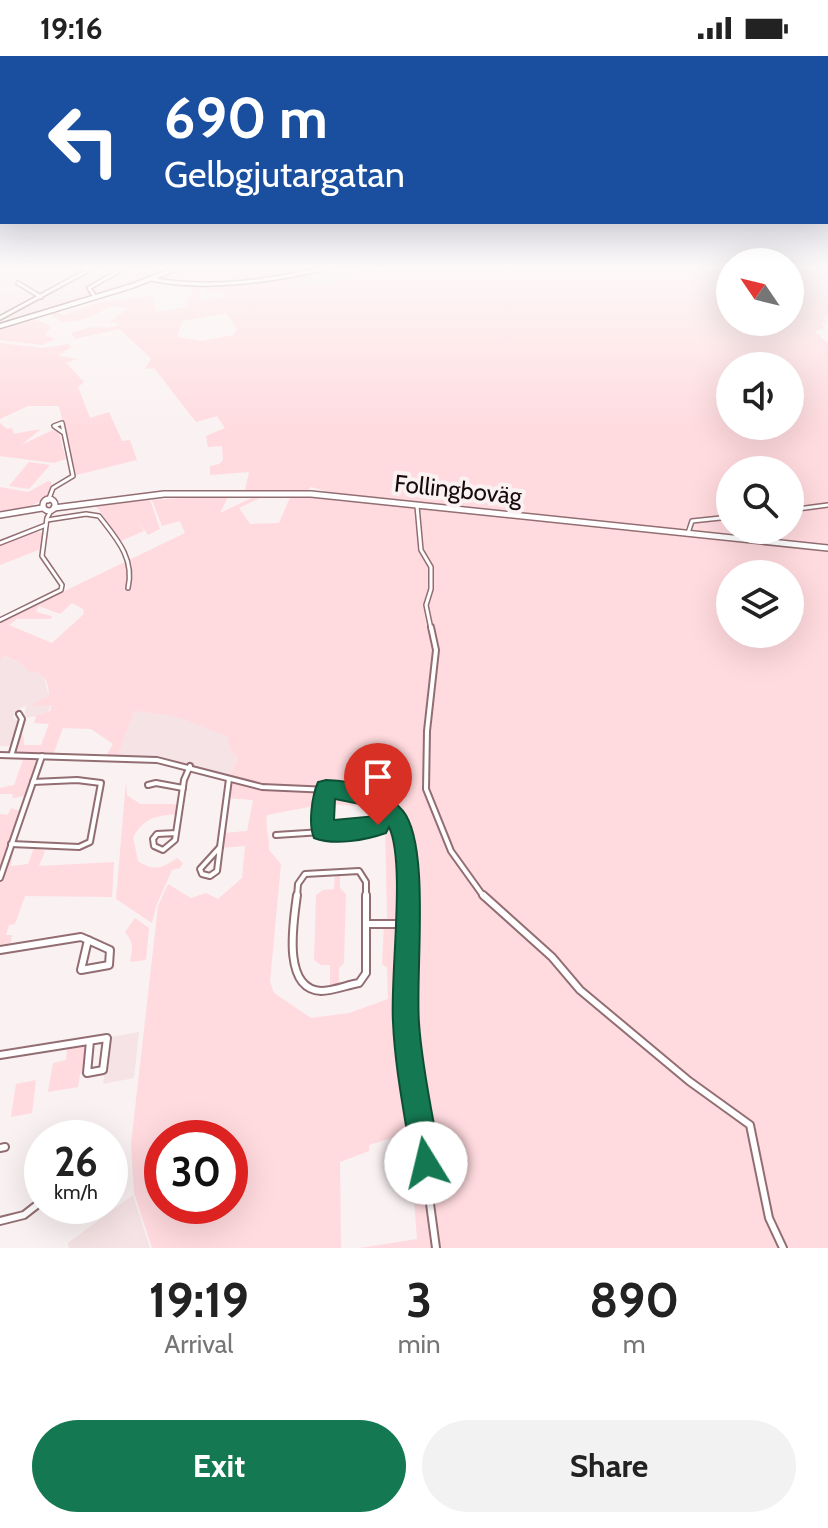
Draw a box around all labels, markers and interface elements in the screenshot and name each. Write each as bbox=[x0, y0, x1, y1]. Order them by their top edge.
text: 19:16 bbox=[40, 10, 103, 47]
text: 690 m bbox=[164, 84, 328, 152]
icon: left bbox=[32, 88, 136, 192]
text: Gelbgjutargatan bbox=[164, 152, 405, 196]
north arrow bbox=[716, 248, 804, 336]
map controls bbox=[716, 248, 804, 648]
button: sound bbox=[716, 352, 804, 440]
button: search bbox=[716, 456, 804, 544]
street label: Follingboväg bbox=[393, 468, 524, 511]
button: layers bbox=[716, 560, 804, 648]
pin bbox=[344, 743, 412, 825]
icon: arrive bbox=[356, 755, 400, 799]
speed limit sign: 30 bbox=[144, 1120, 248, 1224]
position arrow bbox=[384, 1121, 468, 1205]
text: 26 bbox=[54, 1137, 98, 1186]
text: km/h bbox=[54, 1180, 98, 1204]
text: 19:19 bbox=[149, 1271, 249, 1329]
text: 3 bbox=[406, 1271, 432, 1329]
text: 890 bbox=[589, 1271, 679, 1329]
text: Arrival bbox=[164, 1328, 233, 1360]
text: min bbox=[398, 1328, 441, 1360]
text: m bbox=[623, 1328, 646, 1360]
button: Exit bbox=[32, 1420, 406, 1512]
button: Share bbox=[422, 1420, 796, 1512]

